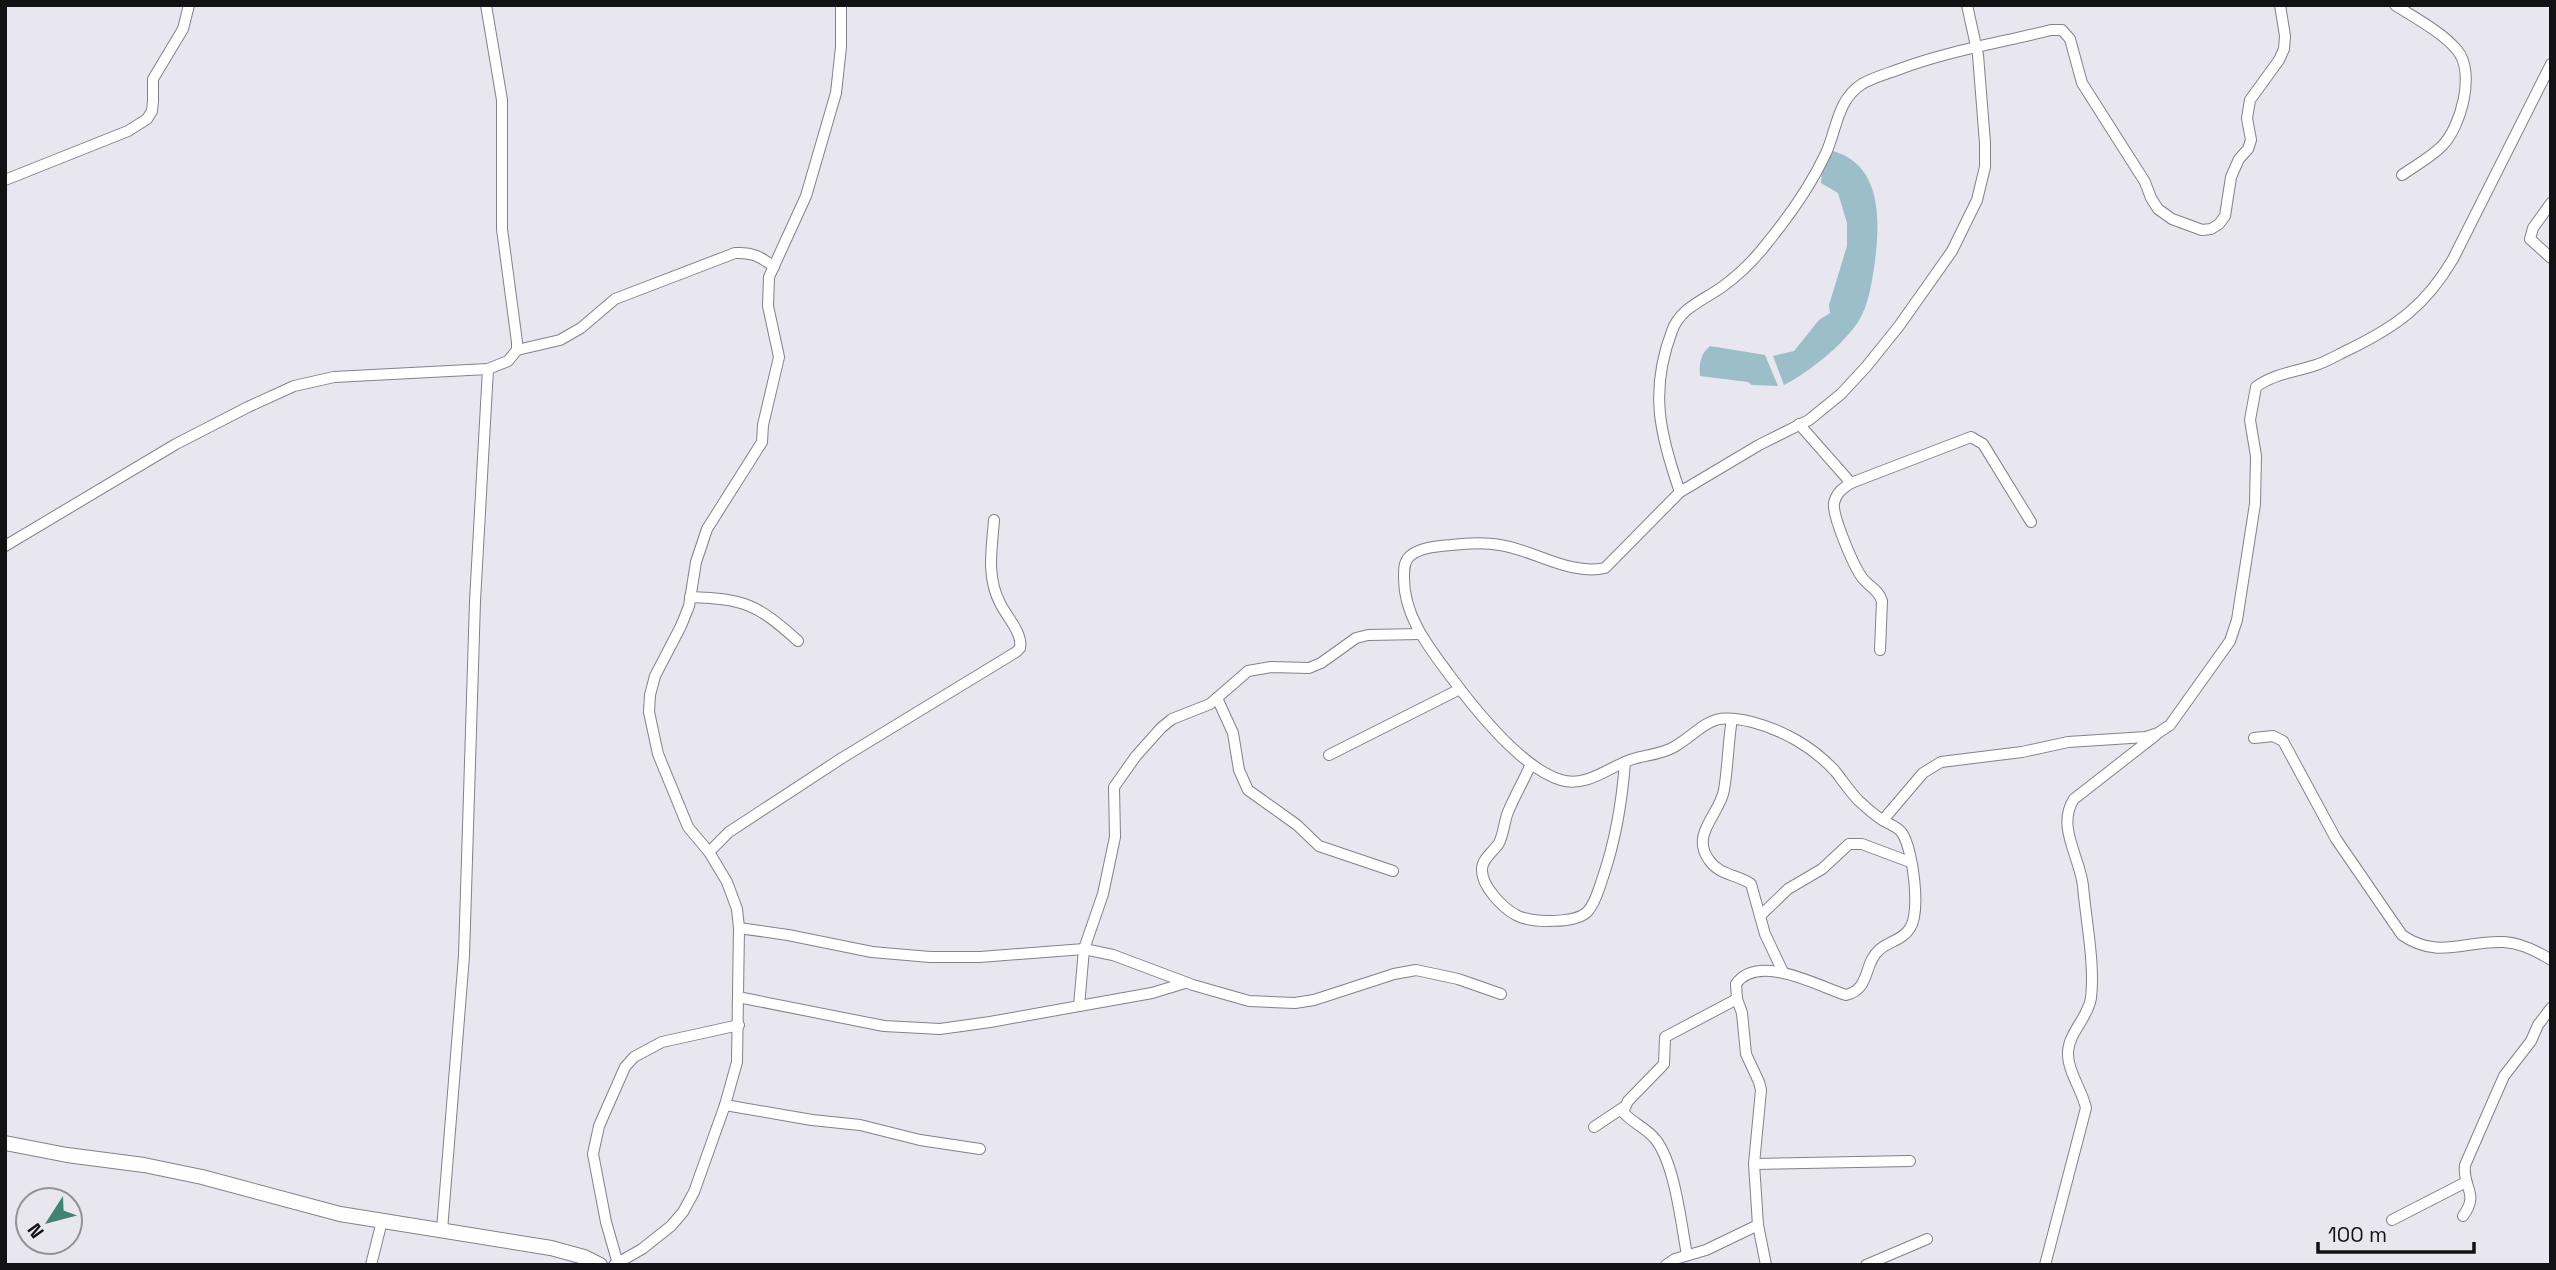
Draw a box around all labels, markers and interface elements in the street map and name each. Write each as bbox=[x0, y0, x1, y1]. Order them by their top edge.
north arrow bbox=[14, 1186, 84, 1256]
scale bar bbox=[2318, 1210, 2474, 1254]
text: N bbox=[22, 1218, 50, 1243]
text: 100 m bbox=[2328, 1221, 2387, 1248]

